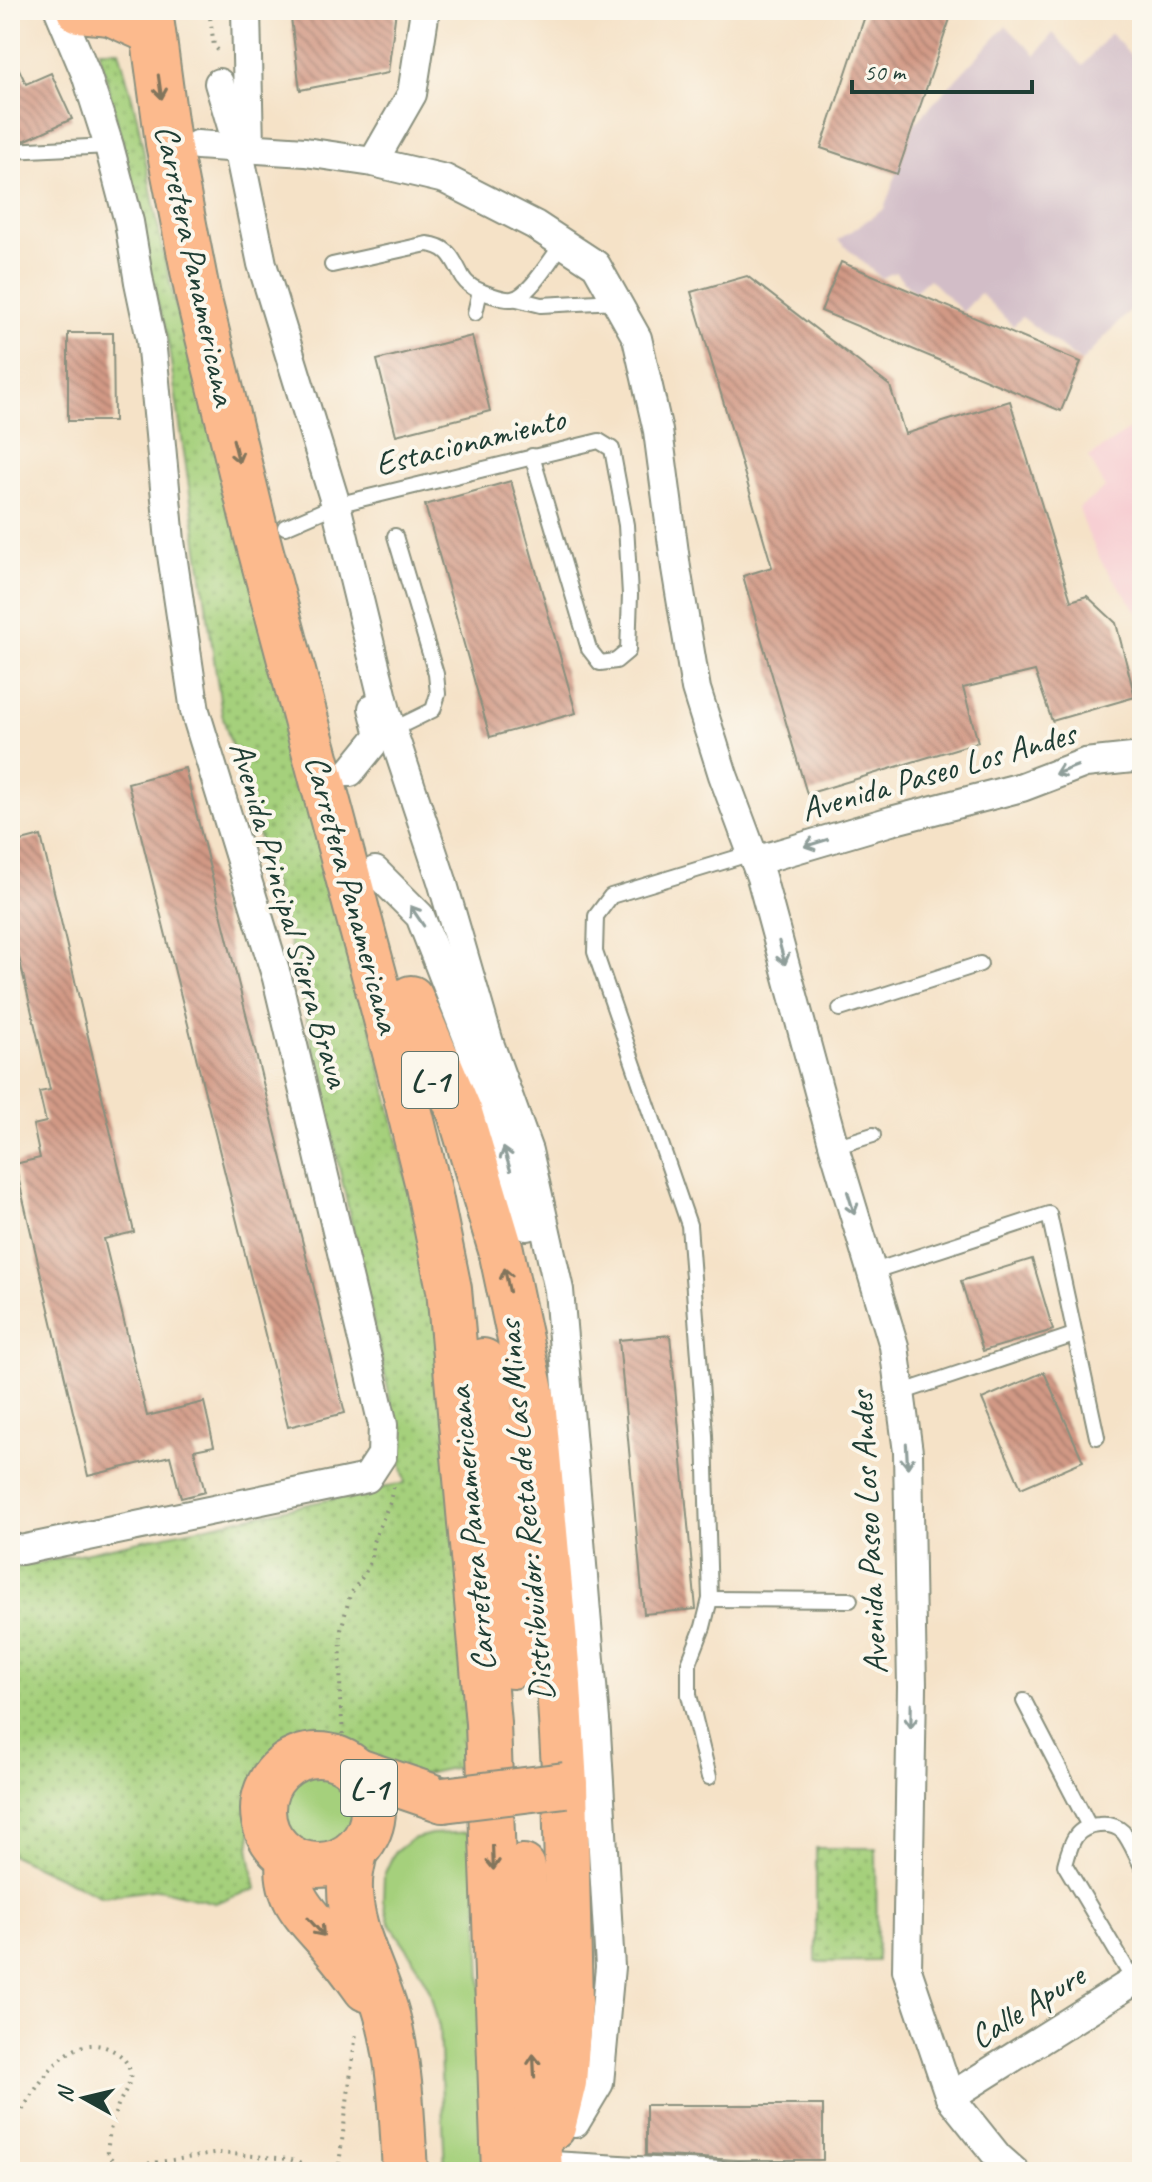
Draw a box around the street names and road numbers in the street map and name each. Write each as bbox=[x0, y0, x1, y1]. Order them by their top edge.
street label: Carretera Panamericana bbox=[145, 121, 247, 411]
street label: Estacionamiento bbox=[371, 396, 571, 485]
street label: Avenida Paseo Los Andes bbox=[796, 711, 1082, 831]
street label: Avenida Principal Sierra Brava bbox=[220, 737, 361, 1094]
street label: Carretera Panamericana bbox=[295, 751, 411, 1040]
road number: L-1 bbox=[402, 1052, 458, 1108]
street label: Distribuidor: Recta de Las Minas bbox=[487, 1316, 563, 1703]
street label: Carretera Panamericana bbox=[437, 1383, 505, 1673]
street label: Avenida Paseo Los Andes bbox=[839, 1388, 897, 1676]
road number: L-1 bbox=[341, 1760, 397, 1816]
street label: Calle Apure bbox=[962, 1952, 1095, 2058]

